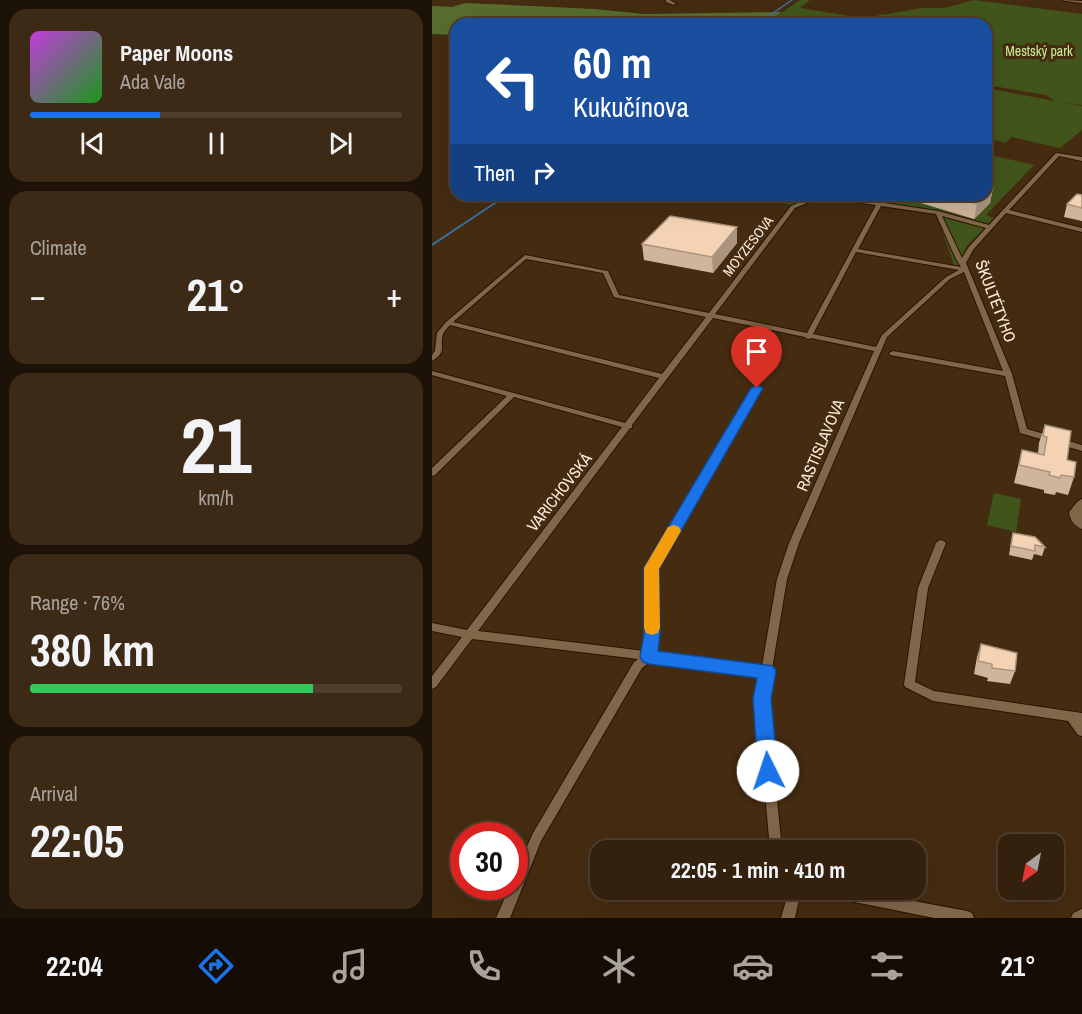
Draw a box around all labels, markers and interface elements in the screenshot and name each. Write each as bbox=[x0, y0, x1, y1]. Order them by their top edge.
text: 60 m bbox=[573, 35, 652, 91]
text: Paper Moons bbox=[120, 38, 233, 68]
icon: left bbox=[474, 42, 552, 120]
park label: Mestský park bbox=[1005, 42, 1073, 60]
text: Ada Vale bbox=[120, 68, 185, 95]
text: Kukučínova bbox=[573, 89, 689, 125]
icon: previous bbox=[76, 127, 109, 160]
icon: pause bbox=[200, 127, 233, 160]
icon: next bbox=[324, 127, 357, 160]
icon: right bbox=[527, 156, 560, 189]
text: Then bbox=[474, 158, 515, 188]
street label: MOYZESOVA bbox=[719, 212, 777, 280]
text: Climate bbox=[30, 234, 87, 261]
street label: ŠKULTÉTYHO bbox=[970, 257, 1022, 345]
text: 21° bbox=[186, 264, 246, 325]
text: − bbox=[30, 273, 46, 317]
text: + bbox=[386, 273, 402, 317]
pin bbox=[731, 326, 782, 388]
icon: arrive bbox=[740, 335, 773, 368]
text: 21 bbox=[180, 392, 252, 497]
street label: RASTISLAVOVA bbox=[791, 395, 849, 494]
street label: VARICHOVSKÁ bbox=[521, 448, 597, 536]
text: km/h bbox=[198, 484, 234, 511]
text: Range · 76% bbox=[30, 589, 125, 616]
text: 380 km bbox=[30, 619, 155, 680]
position arrow bbox=[736, 739, 800, 803]
text: Arrival bbox=[30, 780, 77, 807]
text: 22:05 bbox=[30, 810, 124, 871]
speed limit sign: 30 bbox=[450, 822, 528, 900]
north arrow bbox=[998, 834, 1064, 900]
map controls bbox=[998, 834, 1064, 900]
text: 22:05 · 1 min · 410 m bbox=[671, 855, 845, 885]
icon: directions bbox=[195, 945, 237, 987]
icon: music bbox=[329, 945, 371, 987]
icon: phone bbox=[463, 945, 505, 987]
icon: climate bbox=[598, 945, 640, 987]
icon: car bbox=[732, 945, 774, 987]
icon: filters bbox=[866, 945, 908, 987]
text: 22:04 bbox=[46, 948, 103, 984]
text: 21° bbox=[1000, 948, 1036, 984]

